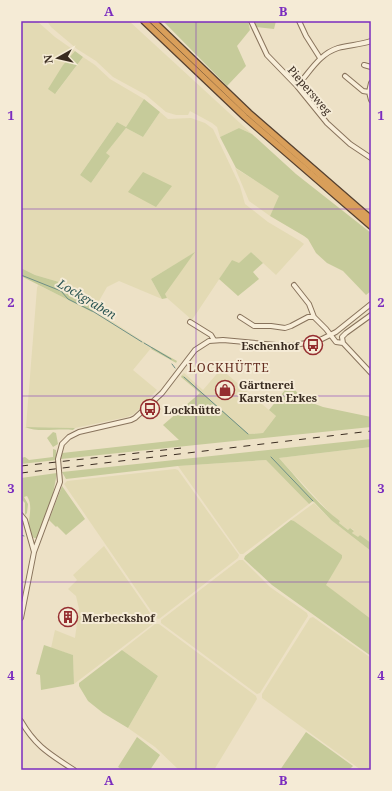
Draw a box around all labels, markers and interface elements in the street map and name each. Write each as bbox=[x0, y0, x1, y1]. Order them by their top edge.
text: A bbox=[104, 2, 114, 20]
text: B bbox=[279, 2, 288, 20]
north arrow bbox=[38, 38, 78, 78]
text: N bbox=[40, 54, 56, 65]
street label: Piepersweg bbox=[285, 62, 335, 118]
text: 1 bbox=[7, 106, 15, 124]
text: 1 bbox=[377, 106, 385, 124]
water label: Lockgraben bbox=[54, 274, 120, 323]
text: 2 bbox=[7, 293, 15, 311]
text: 2 bbox=[377, 293, 385, 311]
bus stop icon: Eschenhof bbox=[302, 334, 324, 356]
place label: Eschenhof bbox=[241, 338, 301, 353]
district label: LOCKHÜTTE bbox=[188, 359, 270, 376]
place label: Gärtnerei Karsten Erkes bbox=[239, 377, 317, 405]
shop icon: Gärtnerei Karsten Erkes bbox=[214, 379, 236, 401]
bus stop icon: Lockhütte bbox=[139, 398, 161, 420]
place label: Lockhütte bbox=[164, 402, 221, 417]
text: 3 bbox=[7, 479, 15, 497]
text: 3 bbox=[377, 479, 385, 497]
building icon: Merbeckshof bbox=[57, 606, 79, 628]
place label: Merbeckshof bbox=[82, 610, 156, 625]
text: 4 bbox=[7, 666, 15, 684]
text: 4 bbox=[377, 666, 385, 684]
text: A bbox=[104, 771, 114, 789]
text: B bbox=[279, 771, 288, 789]

